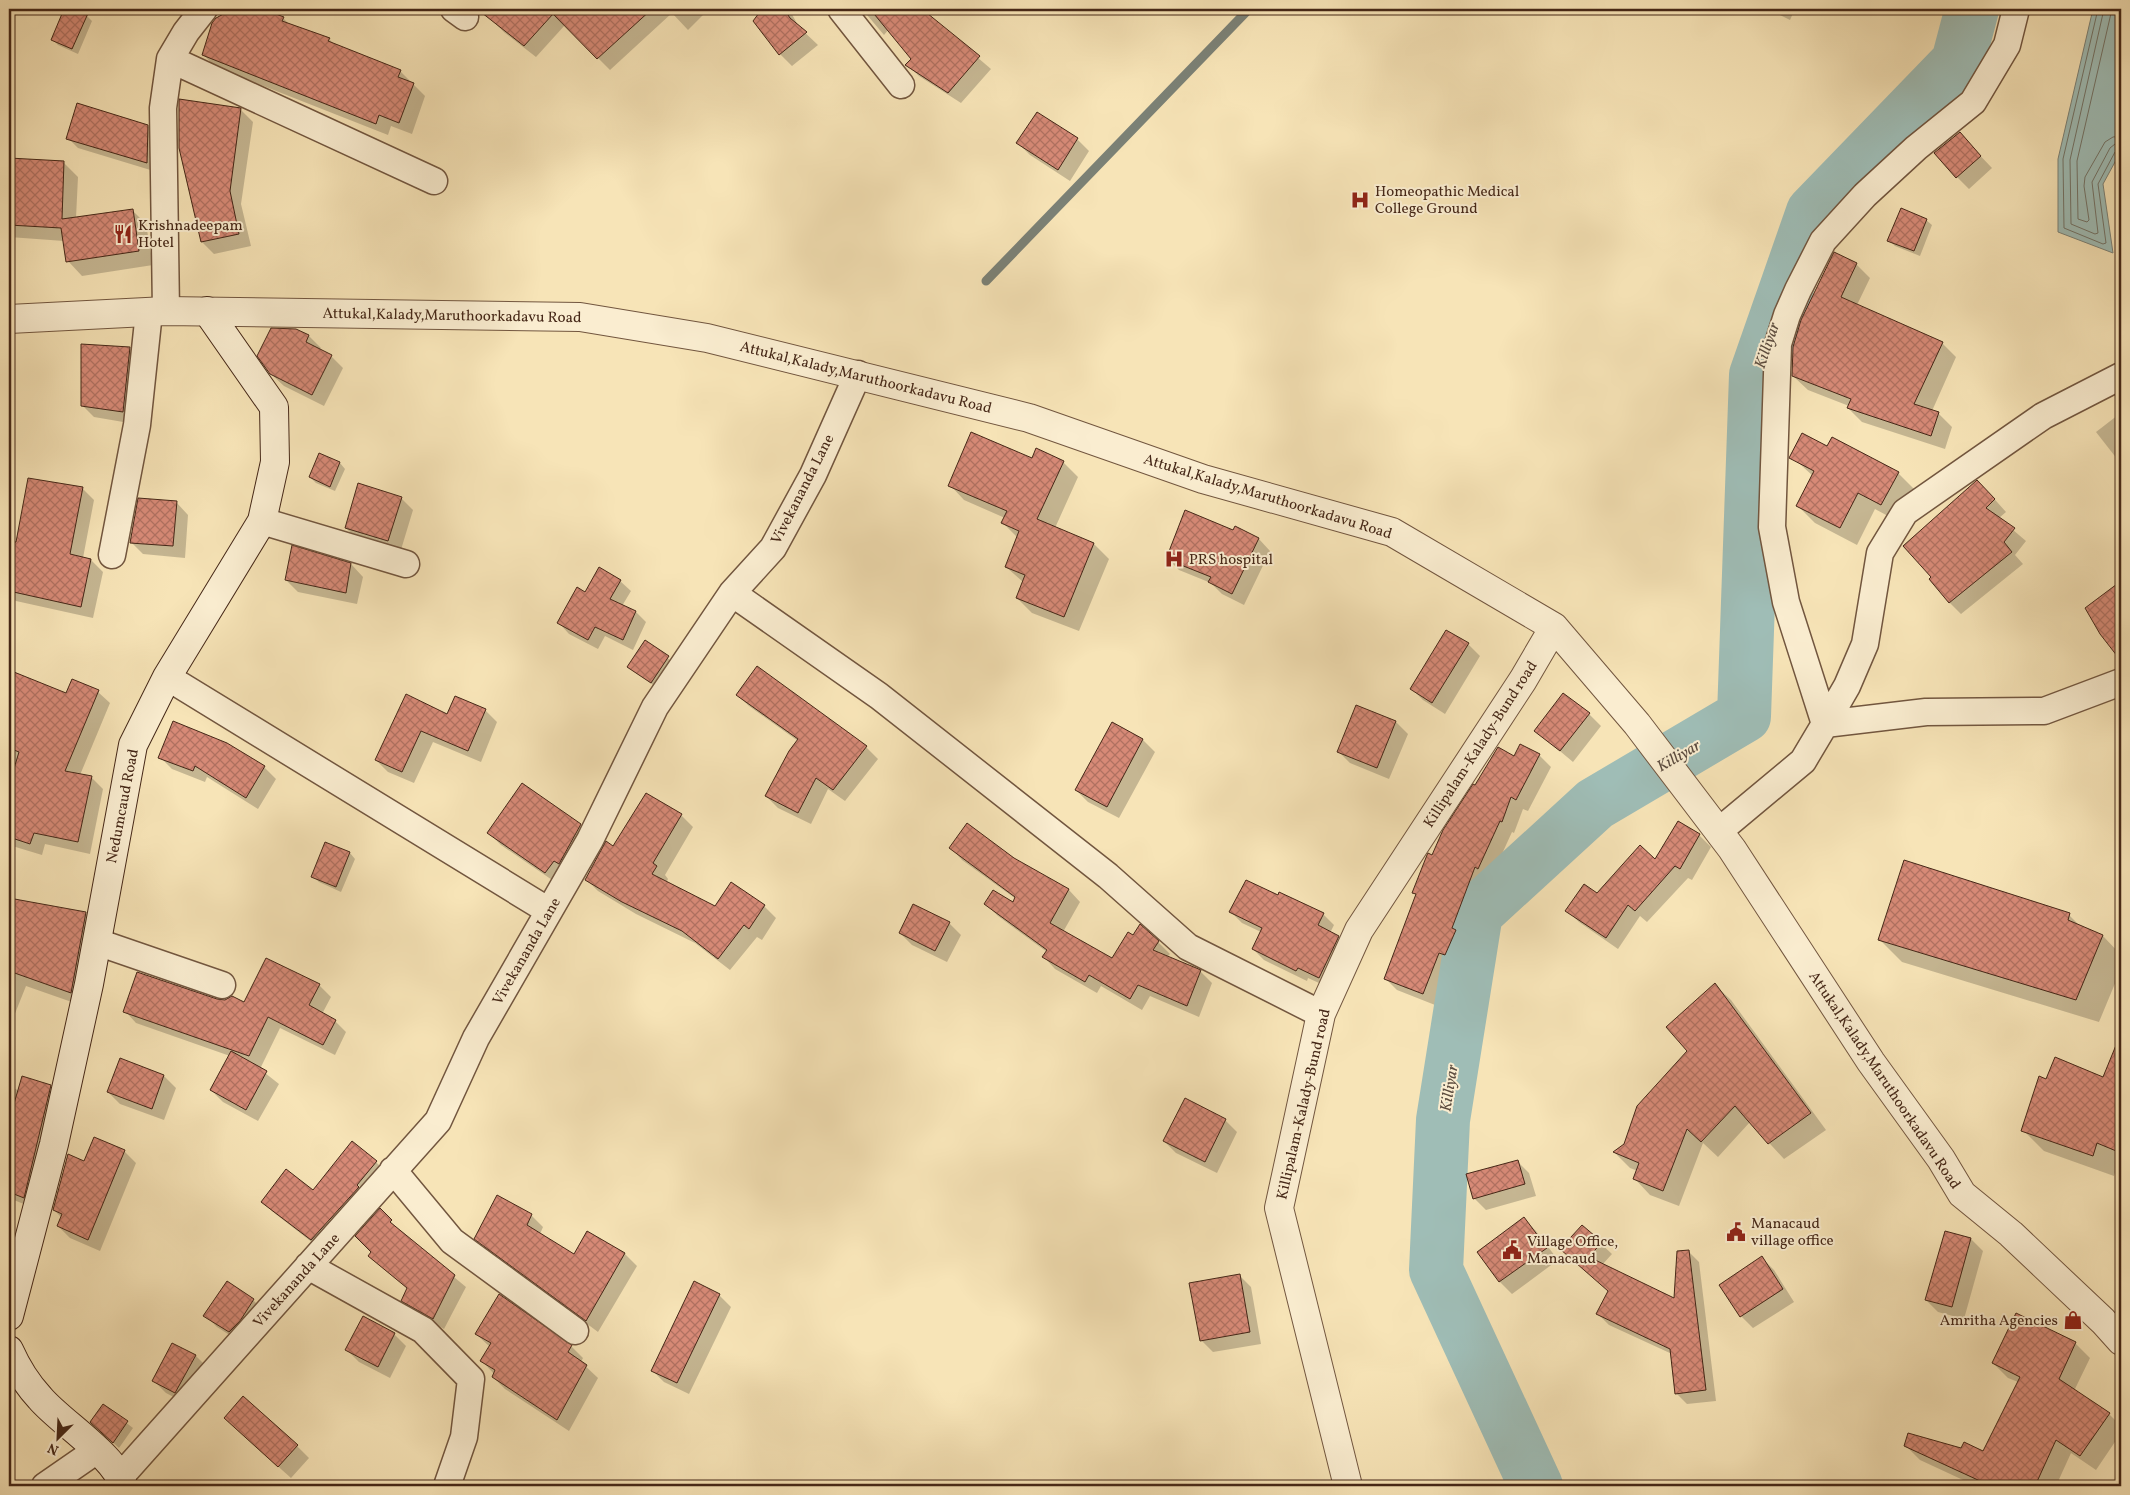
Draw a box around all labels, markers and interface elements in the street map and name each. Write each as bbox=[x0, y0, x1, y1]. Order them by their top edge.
place label: Homeopathic Medical College Ground bbox=[1375, 182, 1519, 220]
hospital icon: Homeopathic Medical College Ground bbox=[1349, 189, 1371, 211]
place label: Krishnadeepam Hotel bbox=[138, 216, 243, 254]
restaurant icon: Krishnadeepam Hotel bbox=[112, 223, 134, 245]
street label: Attukal,Kalady,Maruthoorkadavu Road bbox=[322, 304, 582, 329]
water label: Killiyar bbox=[1750, 319, 1786, 372]
street label: Attukal,Kalady,Maruthoorkadavu Road bbox=[737, 337, 994, 420]
street label: Vivekananda Lane bbox=[767, 431, 840, 548]
street label: Attukal,Kalady,Maruthoorkadavu Road bbox=[1141, 450, 1394, 545]
hospital icon: PRS hospital bbox=[1163, 548, 1185, 570]
place label: PRS hospital bbox=[1189, 550, 1273, 571]
street label: Killipalam-Kalady-Bund road bbox=[1419, 657, 1543, 832]
water label: Killiyar bbox=[1653, 735, 1706, 778]
street label: Nedumcaud Road bbox=[102, 747, 145, 865]
street label: Vivekananda Lane bbox=[488, 894, 567, 1009]
street label: Attukal,Kalady,Maruthoorkadavu Road bbox=[1803, 968, 1965, 1194]
street label: Killipalam-Kalady-Bund road bbox=[1272, 1007, 1337, 1202]
water label: Killiyar bbox=[1435, 1062, 1465, 1113]
place label: Manacaud village office bbox=[1751, 1214, 1834, 1252]
public building icon: Manacaud village office bbox=[1725, 1221, 1747, 1243]
street label: Vivekananda Lane bbox=[249, 1229, 345, 1333]
place label: Village Office, Manacaud bbox=[1527, 1232, 1618, 1270]
public building icon: Village Office, Manacaud bbox=[1501, 1239, 1523, 1261]
shop icon: Amritha Agencies bbox=[2062, 1309, 2084, 1331]
place label: Amritha Agencies bbox=[1940, 1311, 2058, 1332]
north arrow bbox=[32, 1412, 82, 1462]
text: N bbox=[45, 1438, 62, 1459]

